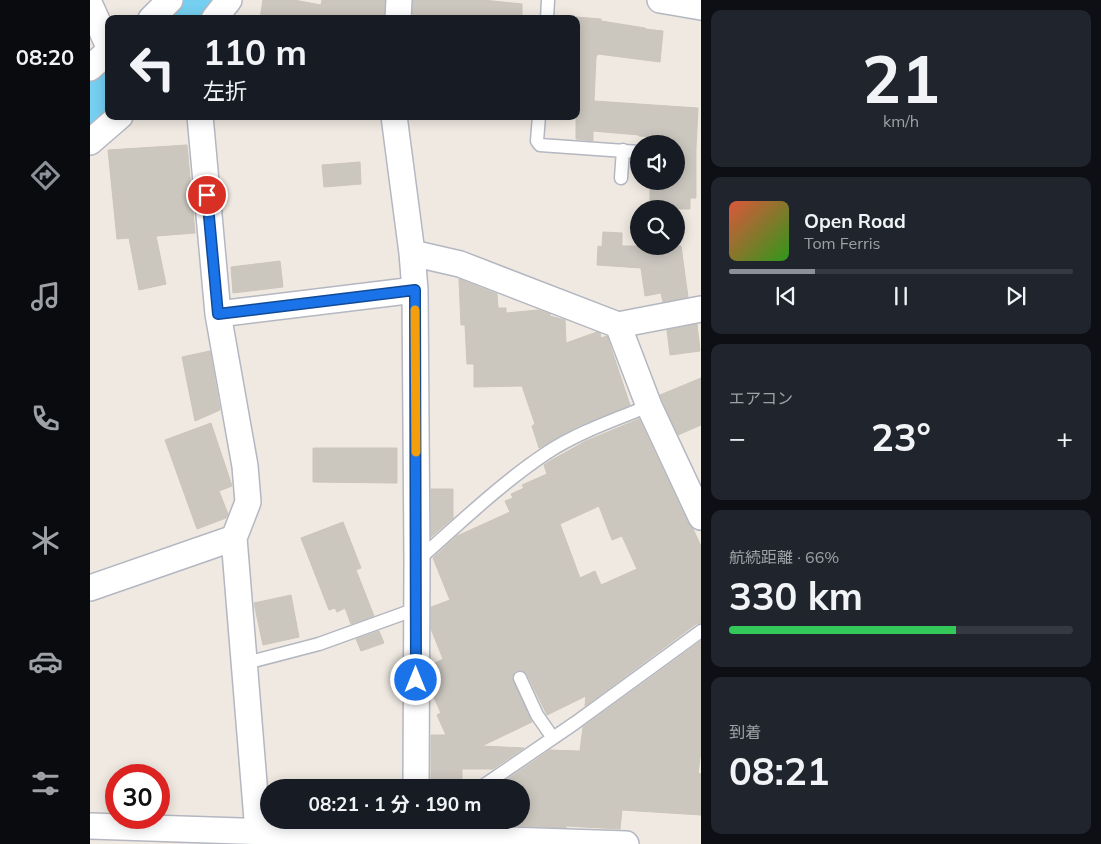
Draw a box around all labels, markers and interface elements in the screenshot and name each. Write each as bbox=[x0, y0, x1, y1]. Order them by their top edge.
text: 110 m bbox=[203, 30, 307, 74]
icon: left bbox=[120, 35, 185, 100]
text: 21 bbox=[862, 38, 940, 119]
text: 08:20 bbox=[16, 43, 74, 71]
text: 左折 bbox=[203, 77, 247, 105]
text: km/h bbox=[883, 111, 919, 131]
map controls bbox=[630, 135, 685, 255]
button: sound bbox=[630, 135, 685, 190]
icon: directions bbox=[28, 158, 63, 193]
pin bbox=[186, 174, 228, 216]
icon: arrive bbox=[193, 181, 221, 209]
button: search bbox=[630, 200, 685, 255]
text: Open Road bbox=[804, 209, 906, 233]
text: Tom Ferris bbox=[804, 233, 881, 253]
icon: music bbox=[28, 279, 63, 314]
icon: previous bbox=[772, 282, 800, 310]
icon: pause bbox=[887, 282, 915, 310]
icon: next bbox=[1002, 282, 1030, 310]
text: エアコン bbox=[729, 388, 793, 408]
icon: phone bbox=[28, 401, 63, 436]
text: 23° bbox=[871, 413, 931, 461]
text: − bbox=[729, 420, 746, 455]
text: + bbox=[1056, 420, 1073, 455]
icon: climate bbox=[28, 523, 63, 558]
text: 航続距離 · 66% bbox=[729, 547, 839, 567]
text: 330 km bbox=[729, 572, 863, 620]
icon: car bbox=[28, 644, 63, 679]
position arrow bbox=[389, 653, 441, 705]
text: 到着 bbox=[729, 722, 761, 742]
text: 08:21 bbox=[729, 747, 830, 795]
speed limit sign: 30 bbox=[105, 764, 170, 829]
icon: filters bbox=[28, 766, 63, 801]
text: 08:21 · 1 分 · 190 m bbox=[309, 792, 481, 816]

